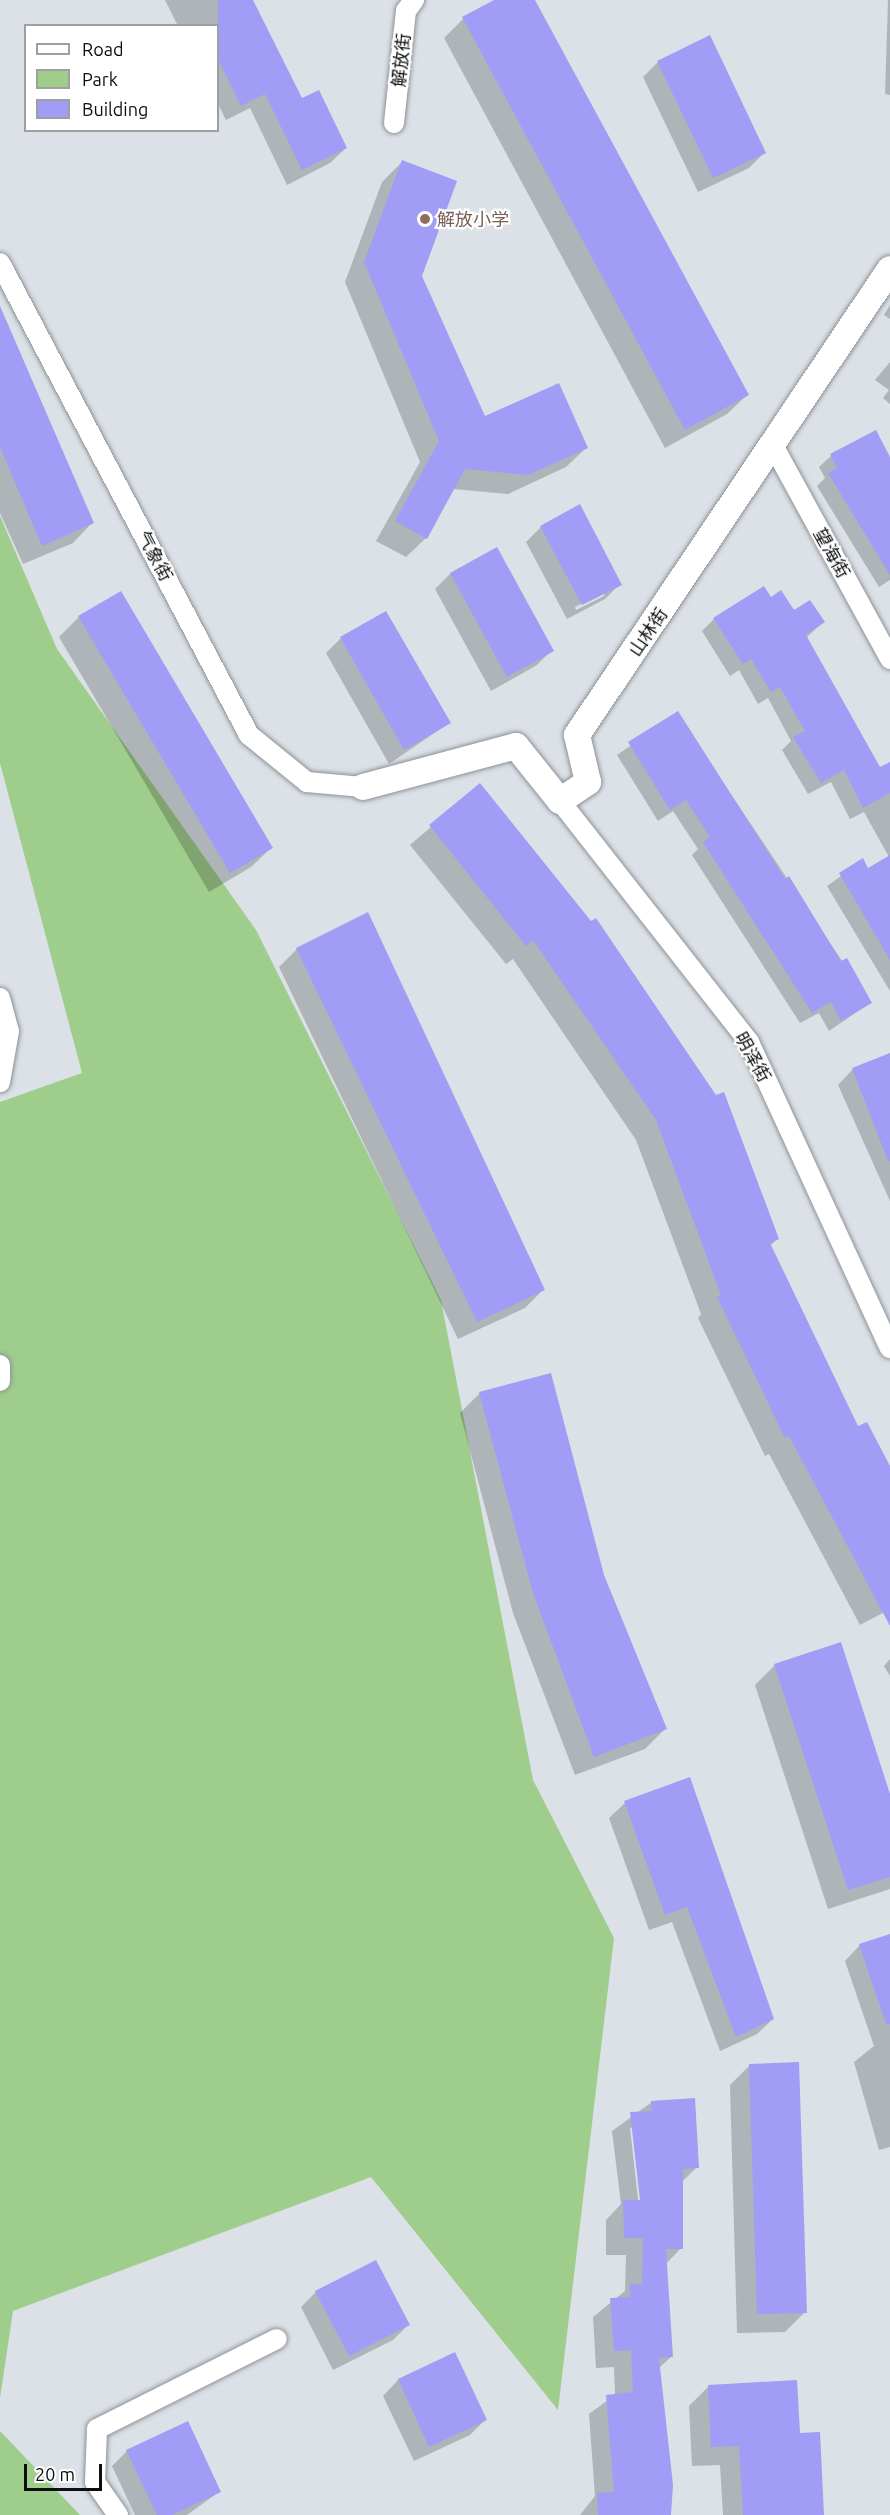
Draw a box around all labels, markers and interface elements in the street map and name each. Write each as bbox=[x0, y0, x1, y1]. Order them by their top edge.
legend bbox=[24, 24, 219, 132]
street label: 解放街 bbox=[387, 32, 415, 88]
text: Road bbox=[82, 39, 124, 59]
text: Park bbox=[82, 69, 118, 89]
text: Building bbox=[82, 99, 148, 119]
place label: 解放小学 bbox=[437, 208, 509, 230]
marker: 解放小学 bbox=[418, 212, 432, 226]
street label: 望海街 bbox=[809, 524, 855, 582]
street label: 气象街 bbox=[133, 527, 177, 585]
street label: 山林街 bbox=[624, 604, 672, 660]
street label: 明泽街 bbox=[730, 1028, 776, 1086]
scale bar bbox=[27, 2452, 105, 2490]
text: 20 m bbox=[35, 2464, 75, 2484]

